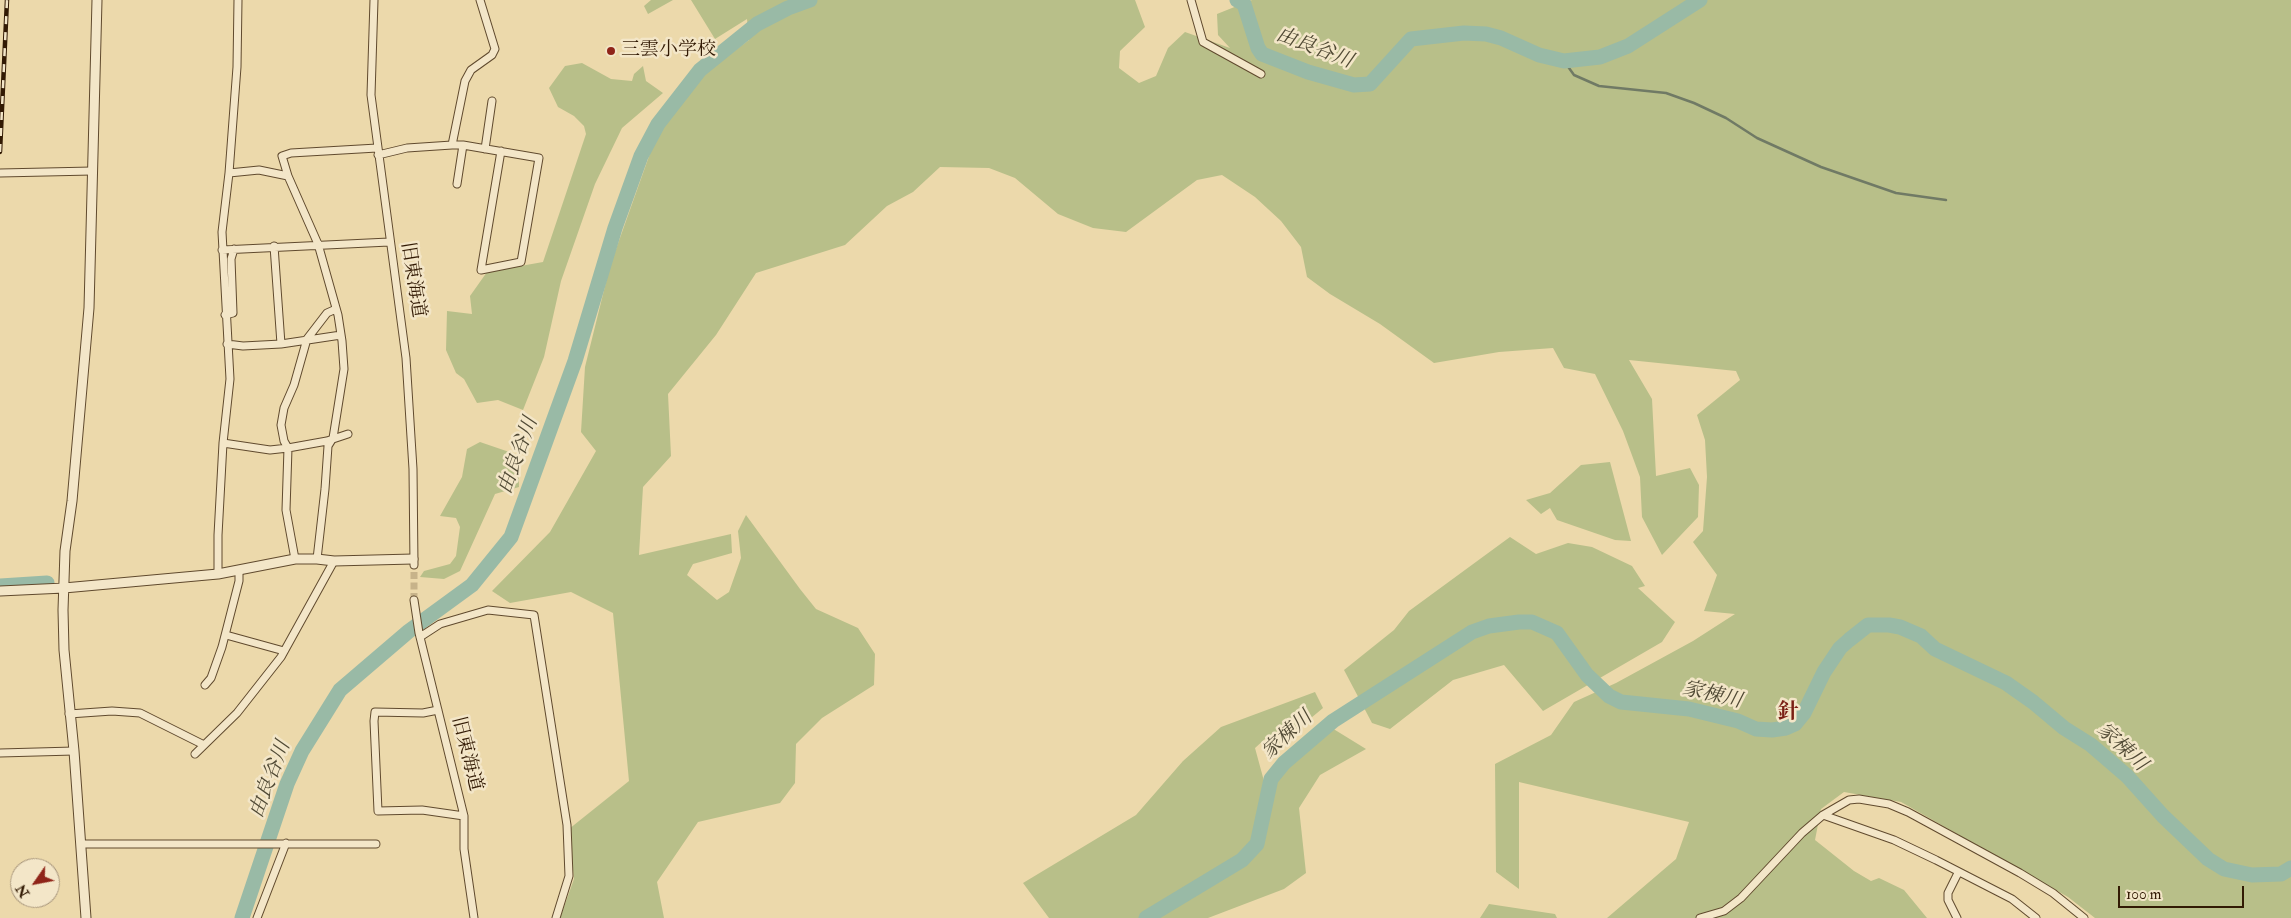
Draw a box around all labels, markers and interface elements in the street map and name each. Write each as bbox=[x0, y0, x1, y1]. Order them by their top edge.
water label: 由良谷川 bbox=[1272, 23, 1356, 75]
place label: 三雲小学校 bbox=[621, 40, 716, 62]
marker: 三雲小学校 bbox=[605, 45, 617, 57]
street label: 旧東海道 bbox=[395, 241, 429, 319]
water label: 由良谷川 bbox=[494, 414, 544, 498]
water label: 家棟川 bbox=[1680, 678, 1744, 714]
district label: 針 bbox=[1778, 700, 1798, 726]
water label: 家棟川 bbox=[1258, 707, 1318, 765]
street label: 旧東海道 bbox=[446, 714, 486, 794]
water label: 家棟川 bbox=[2091, 719, 2151, 777]
water label: 由良谷川 bbox=[245, 738, 297, 822]
north arrow bbox=[10, 858, 60, 908]
scale bar bbox=[2121, 876, 2247, 908]
text: N bbox=[12, 881, 33, 901]
text: 100 m bbox=[2126, 885, 2161, 904]

